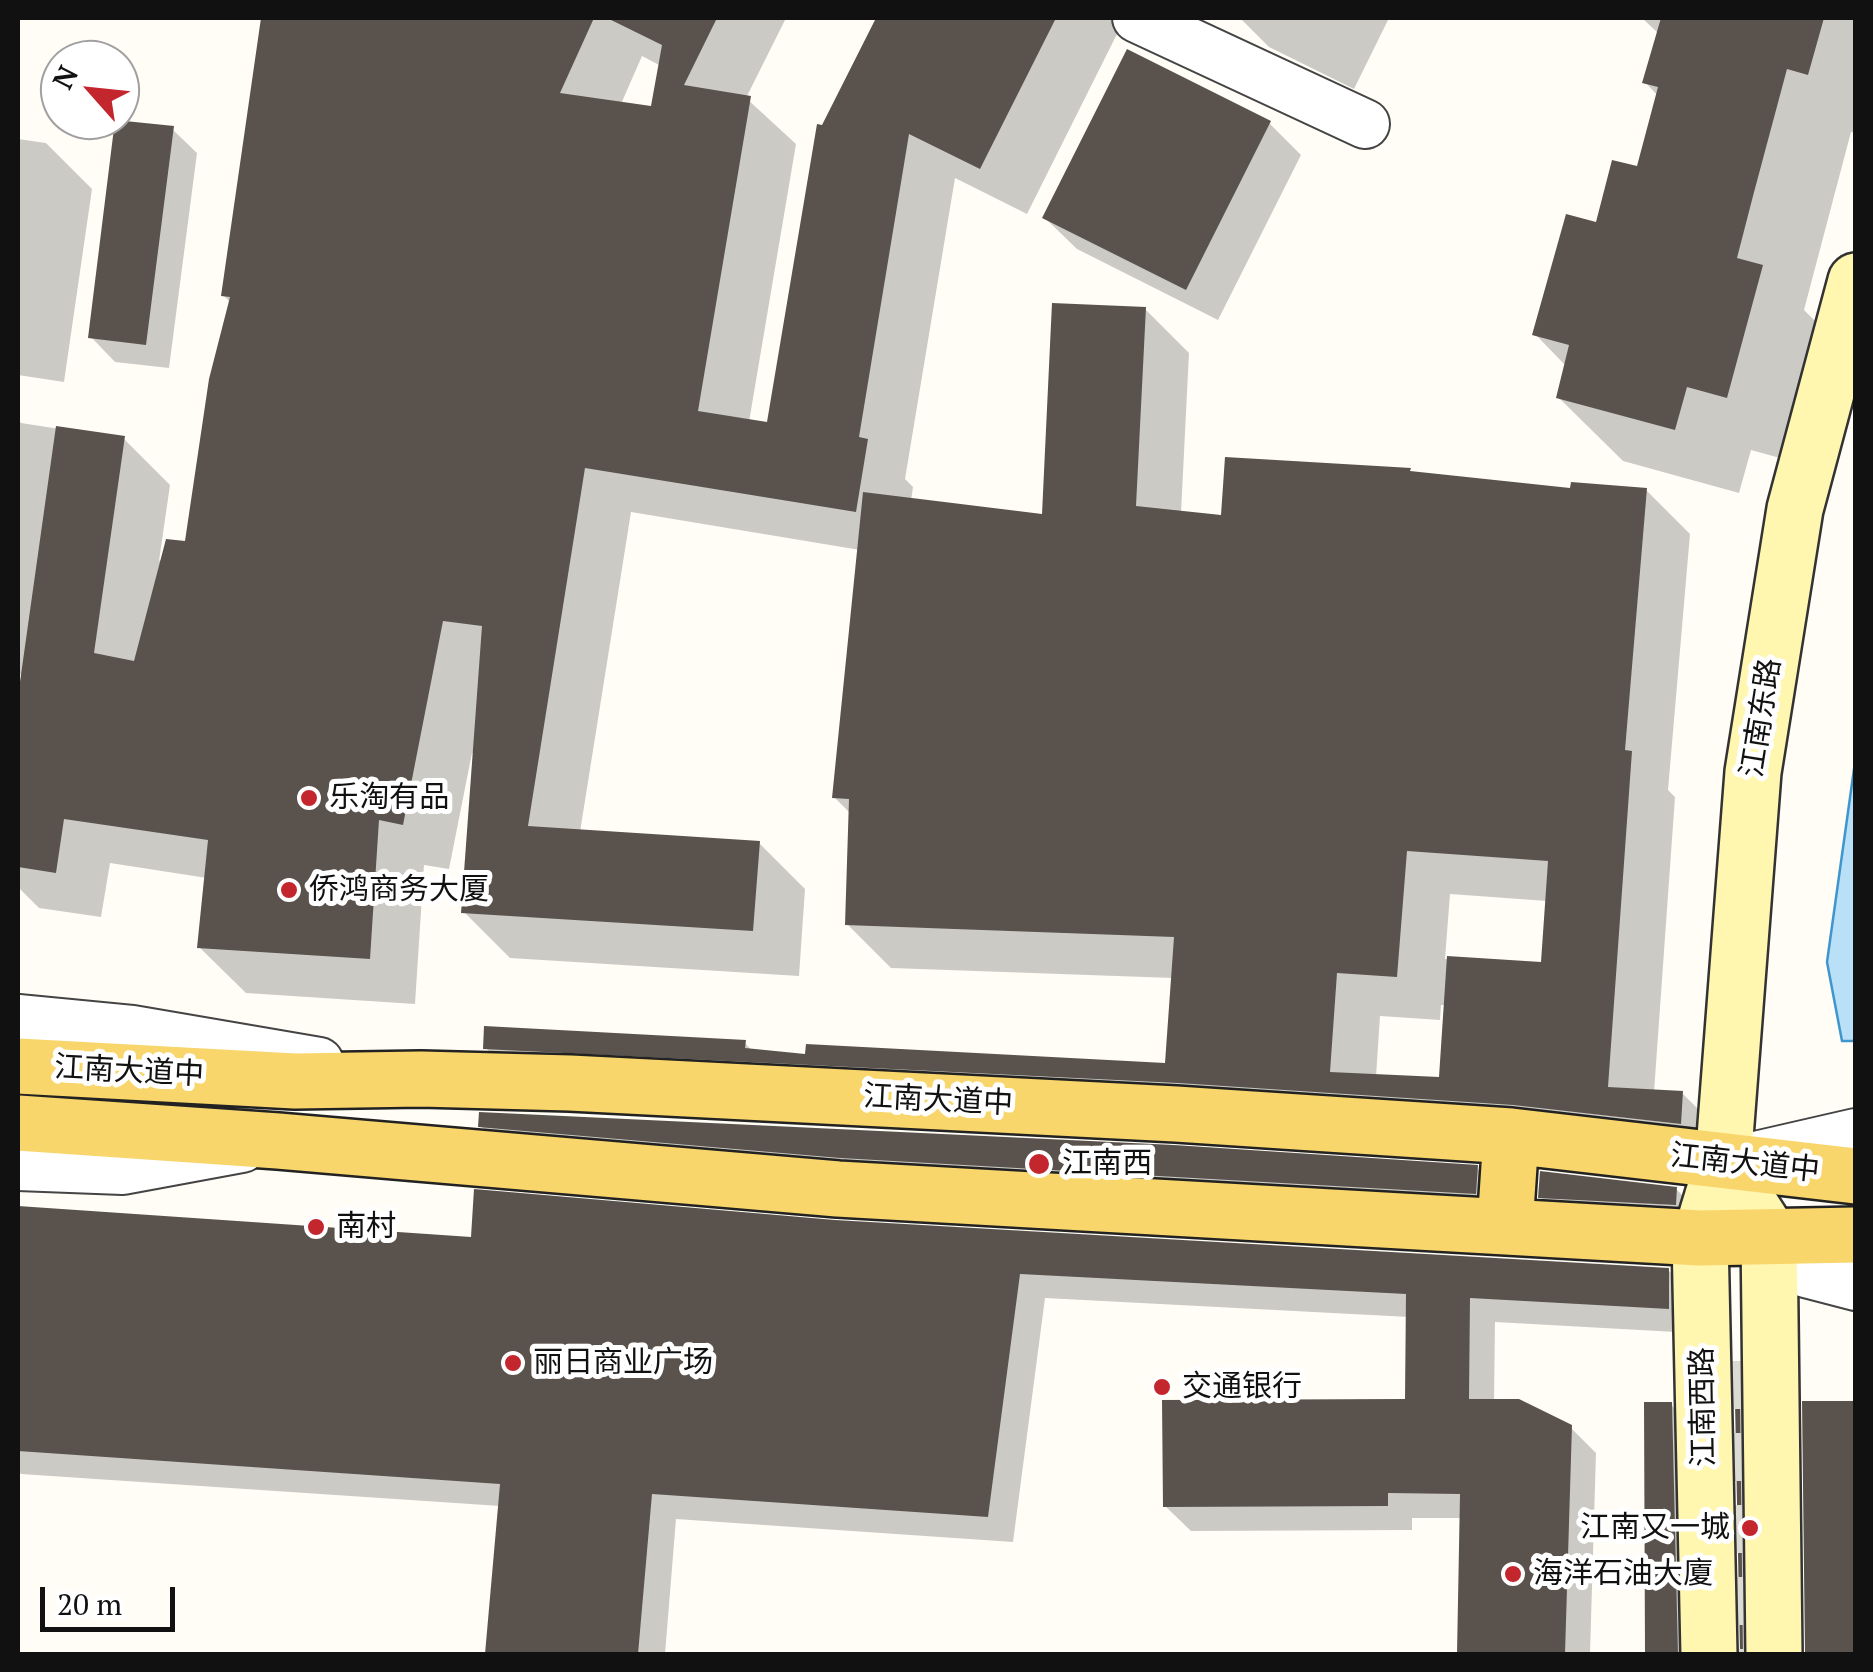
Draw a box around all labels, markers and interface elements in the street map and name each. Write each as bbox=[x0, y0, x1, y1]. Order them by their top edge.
north arrow bbox=[40, 40, 140, 140]
text: N bbox=[43, 59, 86, 95]
street label: 江南东路 bbox=[1735, 656, 1789, 780]
place label: 乐淘有品 bbox=[329, 780, 449, 816]
marker: 乐淘有品 bbox=[298, 787, 320, 809]
place label: 侨鸿商务大厦 bbox=[309, 872, 489, 908]
marker: 侨鸿商务大厦 bbox=[278, 879, 300, 901]
street label: 江南大道中 bbox=[53, 1050, 205, 1094]
street label: 江南大道中 bbox=[862, 1079, 1014, 1123]
street label: 江南大道中 bbox=[1669, 1138, 1821, 1190]
place label: 江南西 bbox=[1062, 1146, 1152, 1182]
marker: 江南西 bbox=[1026, 1151, 1052, 1177]
place label: 南村 bbox=[336, 1209, 396, 1245]
marker: 南村 bbox=[305, 1216, 327, 1238]
place label: 丽日商业广场 bbox=[533, 1345, 713, 1381]
street label: 江南西路 bbox=[1685, 1347, 1723, 1467]
marker: 丽日商业广场 bbox=[502, 1352, 524, 1374]
place label: 交通银行 bbox=[1182, 1369, 1302, 1405]
marker: 交通银行 bbox=[1151, 1376, 1173, 1398]
place label: 江南又一城 bbox=[1580, 1510, 1730, 1546]
marker: 江南又一城 bbox=[1739, 1517, 1761, 1539]
place label: 海洋石油大廈 bbox=[1533, 1556, 1713, 1592]
marker: 海洋石油大廈 bbox=[1502, 1563, 1524, 1585]
scale bar bbox=[45, 1567, 180, 1629]
text: 20 m bbox=[57, 1584, 122, 1624]

